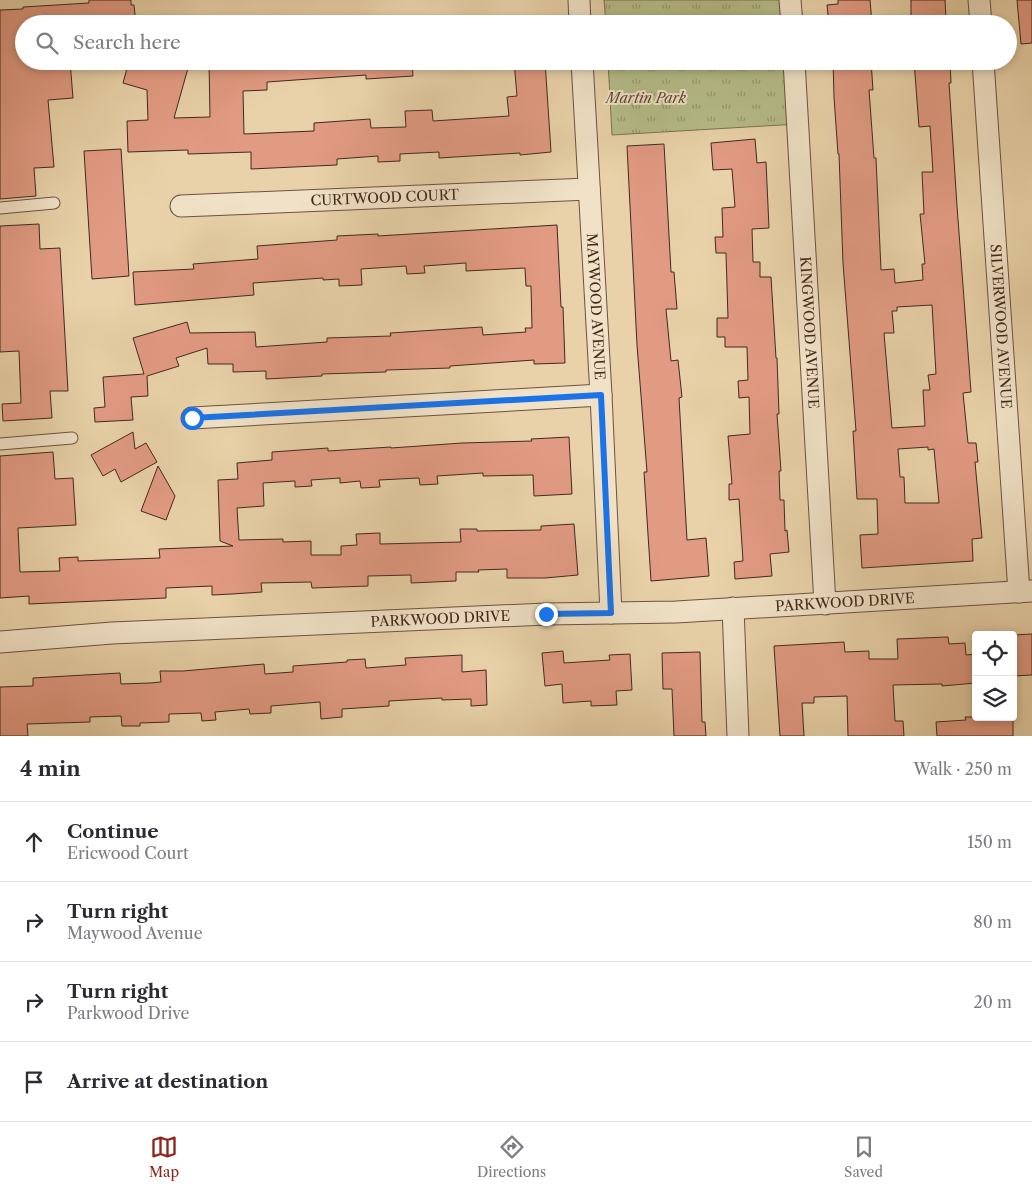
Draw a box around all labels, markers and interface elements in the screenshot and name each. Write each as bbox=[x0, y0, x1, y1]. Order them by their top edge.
search box bbox=[15, 15, 1017, 70]
icon: search bbox=[33, 29, 61, 57]
text: Search here bbox=[73, 31, 181, 54]
park label: Martin Park bbox=[604, 89, 687, 107]
street label: CURTWOOD COURT bbox=[310, 185, 460, 210]
street label: MAYWOOD AVENUE bbox=[583, 233, 609, 380]
street label: SILVERWOOD AVENUE bbox=[986, 244, 1016, 409]
street label: KINGWOOD AVENUE bbox=[796, 256, 823, 409]
route start bbox=[181, 407, 204, 430]
street label: PARKWOOD DRIVE bbox=[775, 589, 915, 615]
route end bbox=[535, 603, 558, 626]
street label: PARKWOOD DRIVE bbox=[370, 607, 510, 631]
map controls bbox=[972, 631, 1017, 721]
button: locate bbox=[972, 631, 1017, 676]
button: layers bbox=[972, 676, 1017, 721]
text: 4 min bbox=[20, 756, 81, 781]
text: Walk · 250 m bbox=[914, 759, 1012, 779]
text: Continue bbox=[67, 820, 159, 843]
icon: ahead bbox=[20, 828, 48, 856]
text: 150 m bbox=[967, 832, 1012, 852]
text: Ericwood Court bbox=[67, 843, 189, 863]
text: Turn right bbox=[67, 900, 168, 923]
icon: right bbox=[20, 908, 48, 936]
text: 80 m bbox=[973, 912, 1012, 932]
text: Maywood Avenue bbox=[67, 923, 203, 943]
text: Turn right bbox=[67, 980, 168, 1003]
icon: right bbox=[20, 988, 48, 1016]
text: 20 m bbox=[973, 992, 1012, 1012]
text: Parkwood Drive bbox=[67, 1003, 189, 1023]
icon: arrive bbox=[20, 1068, 48, 1096]
text: Arrive at destination bbox=[67, 1070, 268, 1093]
tab: Map bbox=[149, 1133, 179, 1181]
tab: Directions bbox=[477, 1133, 546, 1181]
tab: Saved bbox=[844, 1133, 883, 1181]

